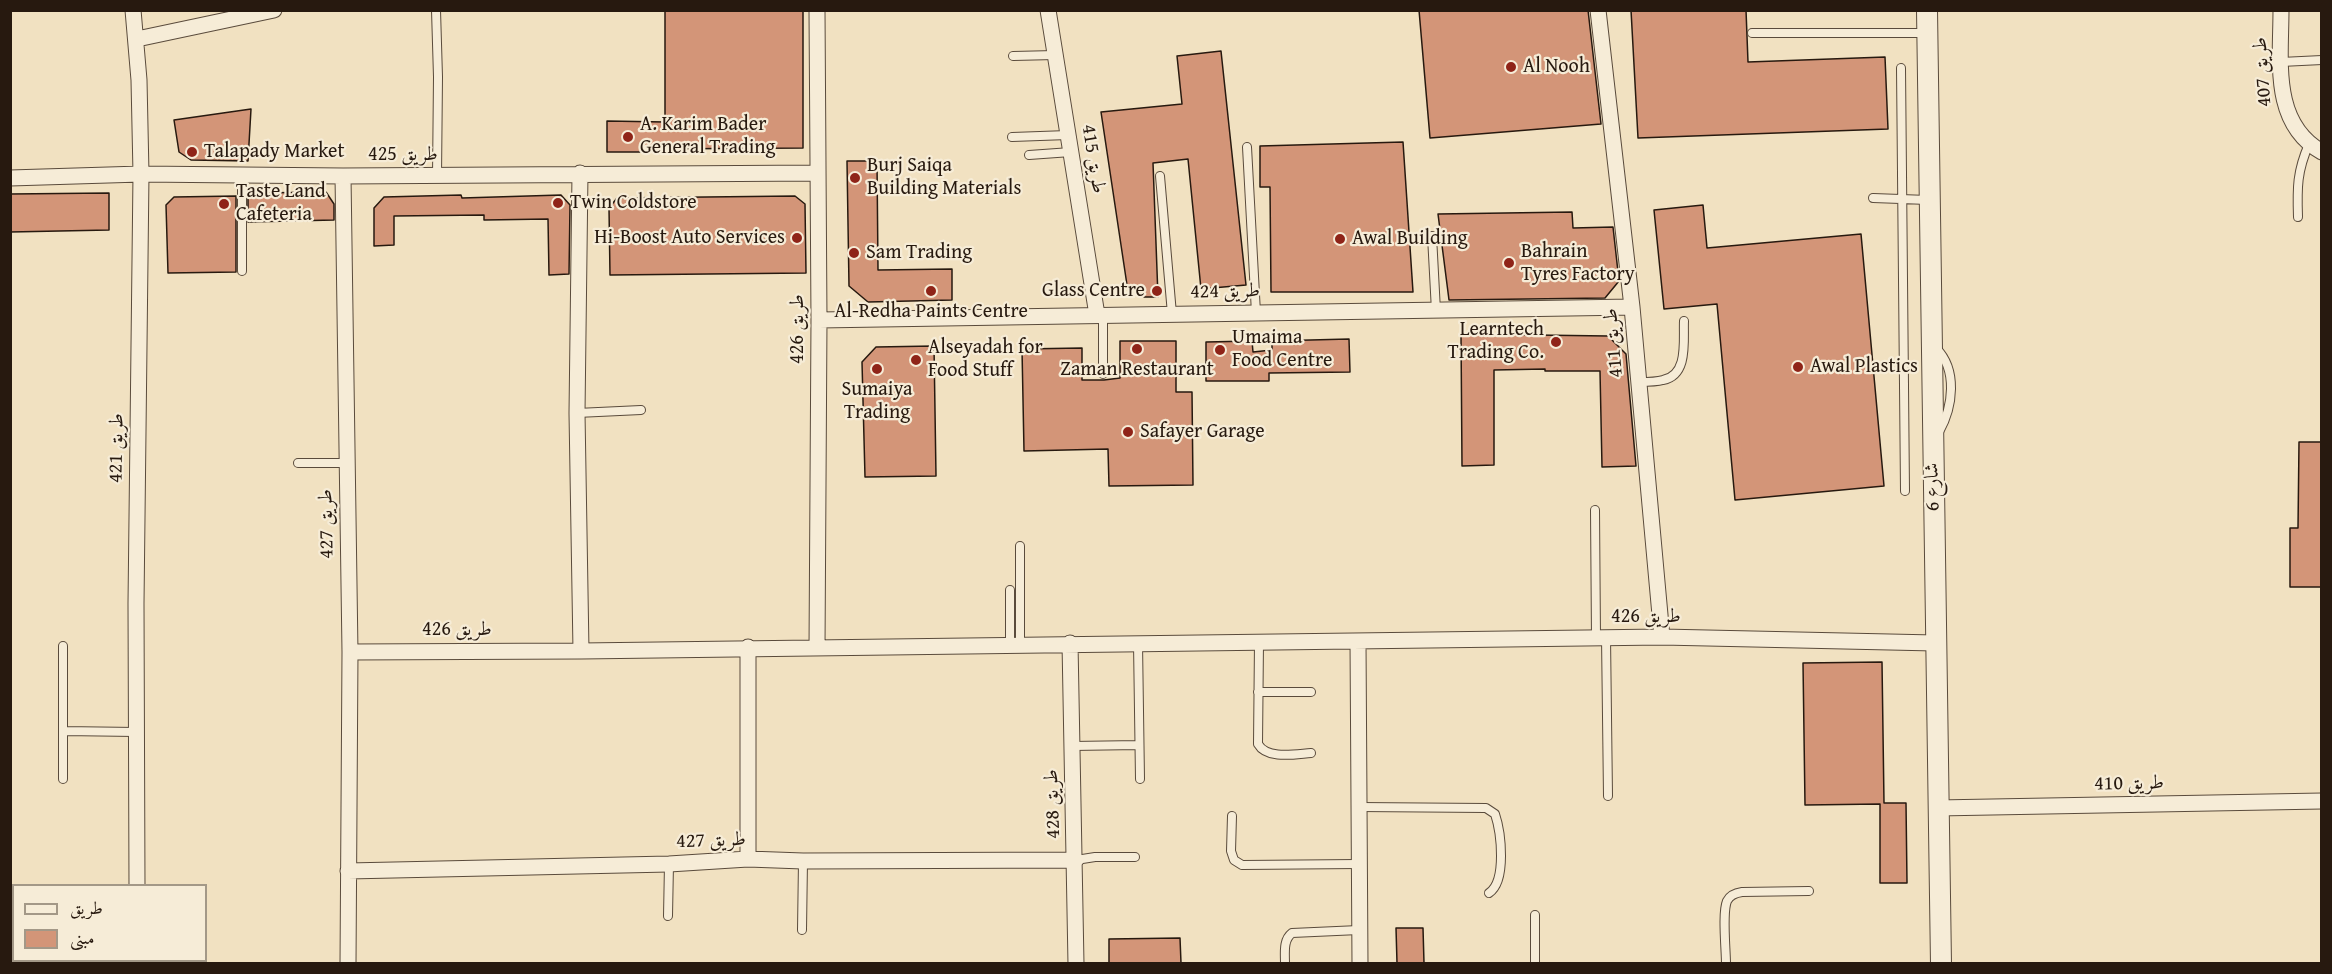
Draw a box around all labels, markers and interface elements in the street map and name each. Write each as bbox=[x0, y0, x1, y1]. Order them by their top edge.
street label: طريق 407 bbox=[2249, 36, 2277, 108]
place label: Al Nooh bbox=[1523, 55, 1590, 79]
marker: Al Nooh bbox=[1504, 60, 1518, 74]
place label: A. Karim Bader General Trading bbox=[640, 113, 775, 160]
street label: طريق 415 bbox=[1076, 123, 1110, 195]
marker: A. Karim Bader General Trading bbox=[621, 130, 635, 144]
place label: Talapady Market bbox=[204, 140, 345, 164]
street label: طريق 425 bbox=[368, 143, 438, 167]
marker: Talapady Market bbox=[185, 145, 199, 159]
place label: Burj Saiqa Building Materials bbox=[867, 154, 1021, 201]
marker: Burj Saiqa Building Materials bbox=[848, 171, 862, 185]
place label: Taste Land Cafeteria bbox=[236, 180, 326, 227]
place label: Twin Coldstore bbox=[570, 191, 697, 215]
marker: Twin Coldstore bbox=[551, 196, 565, 210]
marker: Taste Land Cafeteria bbox=[217, 197, 231, 211]
place label: Hi-Boost Auto Services bbox=[594, 226, 785, 250]
place label: Awal Building bbox=[1352, 227, 1468, 251]
marker: Hi-Boost Auto Services bbox=[790, 231, 804, 245]
marker: Awal Building bbox=[1333, 232, 1347, 246]
place label: Bahrain Tyres Factory bbox=[1521, 240, 1635, 287]
place label: Sam Trading bbox=[866, 241, 972, 265]
marker: Sam Trading bbox=[847, 246, 861, 260]
marker: Bahrain Tyres Factory bbox=[1502, 256, 1516, 270]
place label: Glass Centre bbox=[1042, 279, 1145, 303]
street label: طريق 424 bbox=[1190, 279, 1260, 305]
marker: Al-Redha Paints Centre bbox=[924, 284, 938, 298]
marker: Glass Centre bbox=[1150, 284, 1164, 298]
street label: طريق 426 bbox=[786, 294, 810, 364]
place label: Al-Redha Paints Centre bbox=[834, 300, 1028, 324]
street label: طريق 411 bbox=[1599, 307, 1629, 379]
place label: Learntech Trading Co. bbox=[1447, 318, 1544, 365]
place label: Umaima Food Centre bbox=[1232, 326, 1332, 373]
marker: Learntech Trading Co. bbox=[1549, 335, 1563, 349]
place label: Alseyadah for Food Stuff bbox=[928, 336, 1043, 383]
marker: Zaman Restaurant bbox=[1130, 342, 1144, 356]
marker: Umaima Food Centre bbox=[1213, 343, 1227, 357]
marker: Alseyadah for Food Stuff bbox=[909, 353, 923, 367]
place label: Awal Plastics bbox=[1810, 355, 1918, 379]
place label: Zaman Restaurant bbox=[1060, 358, 1214, 382]
marker: Awal Plastics bbox=[1791, 360, 1805, 374]
marker: Sumaiya Trading bbox=[870, 362, 884, 376]
place label: Sumaiya Trading bbox=[841, 378, 913, 425]
street label: طريق 421 bbox=[104, 413, 130, 483]
place label: Safayer Garage bbox=[1140, 420, 1265, 444]
marker: Safayer Garage bbox=[1121, 425, 1135, 439]
street label: شارع 6 bbox=[1921, 462, 1945, 512]
street label: طريق 427 bbox=[314, 489, 340, 559]
street label: طريق 426 bbox=[1611, 605, 1681, 629]
street label: طريق 426 bbox=[422, 618, 492, 642]
street label: طريق 428 bbox=[1040, 769, 1066, 839]
street label: طريق 410 bbox=[2094, 771, 2164, 797]
street label: طريق 427 bbox=[676, 828, 746, 854]
legend bbox=[12, 884, 207, 962]
text: طريق bbox=[70, 894, 103, 921]
text: مبنى bbox=[70, 924, 95, 951]

